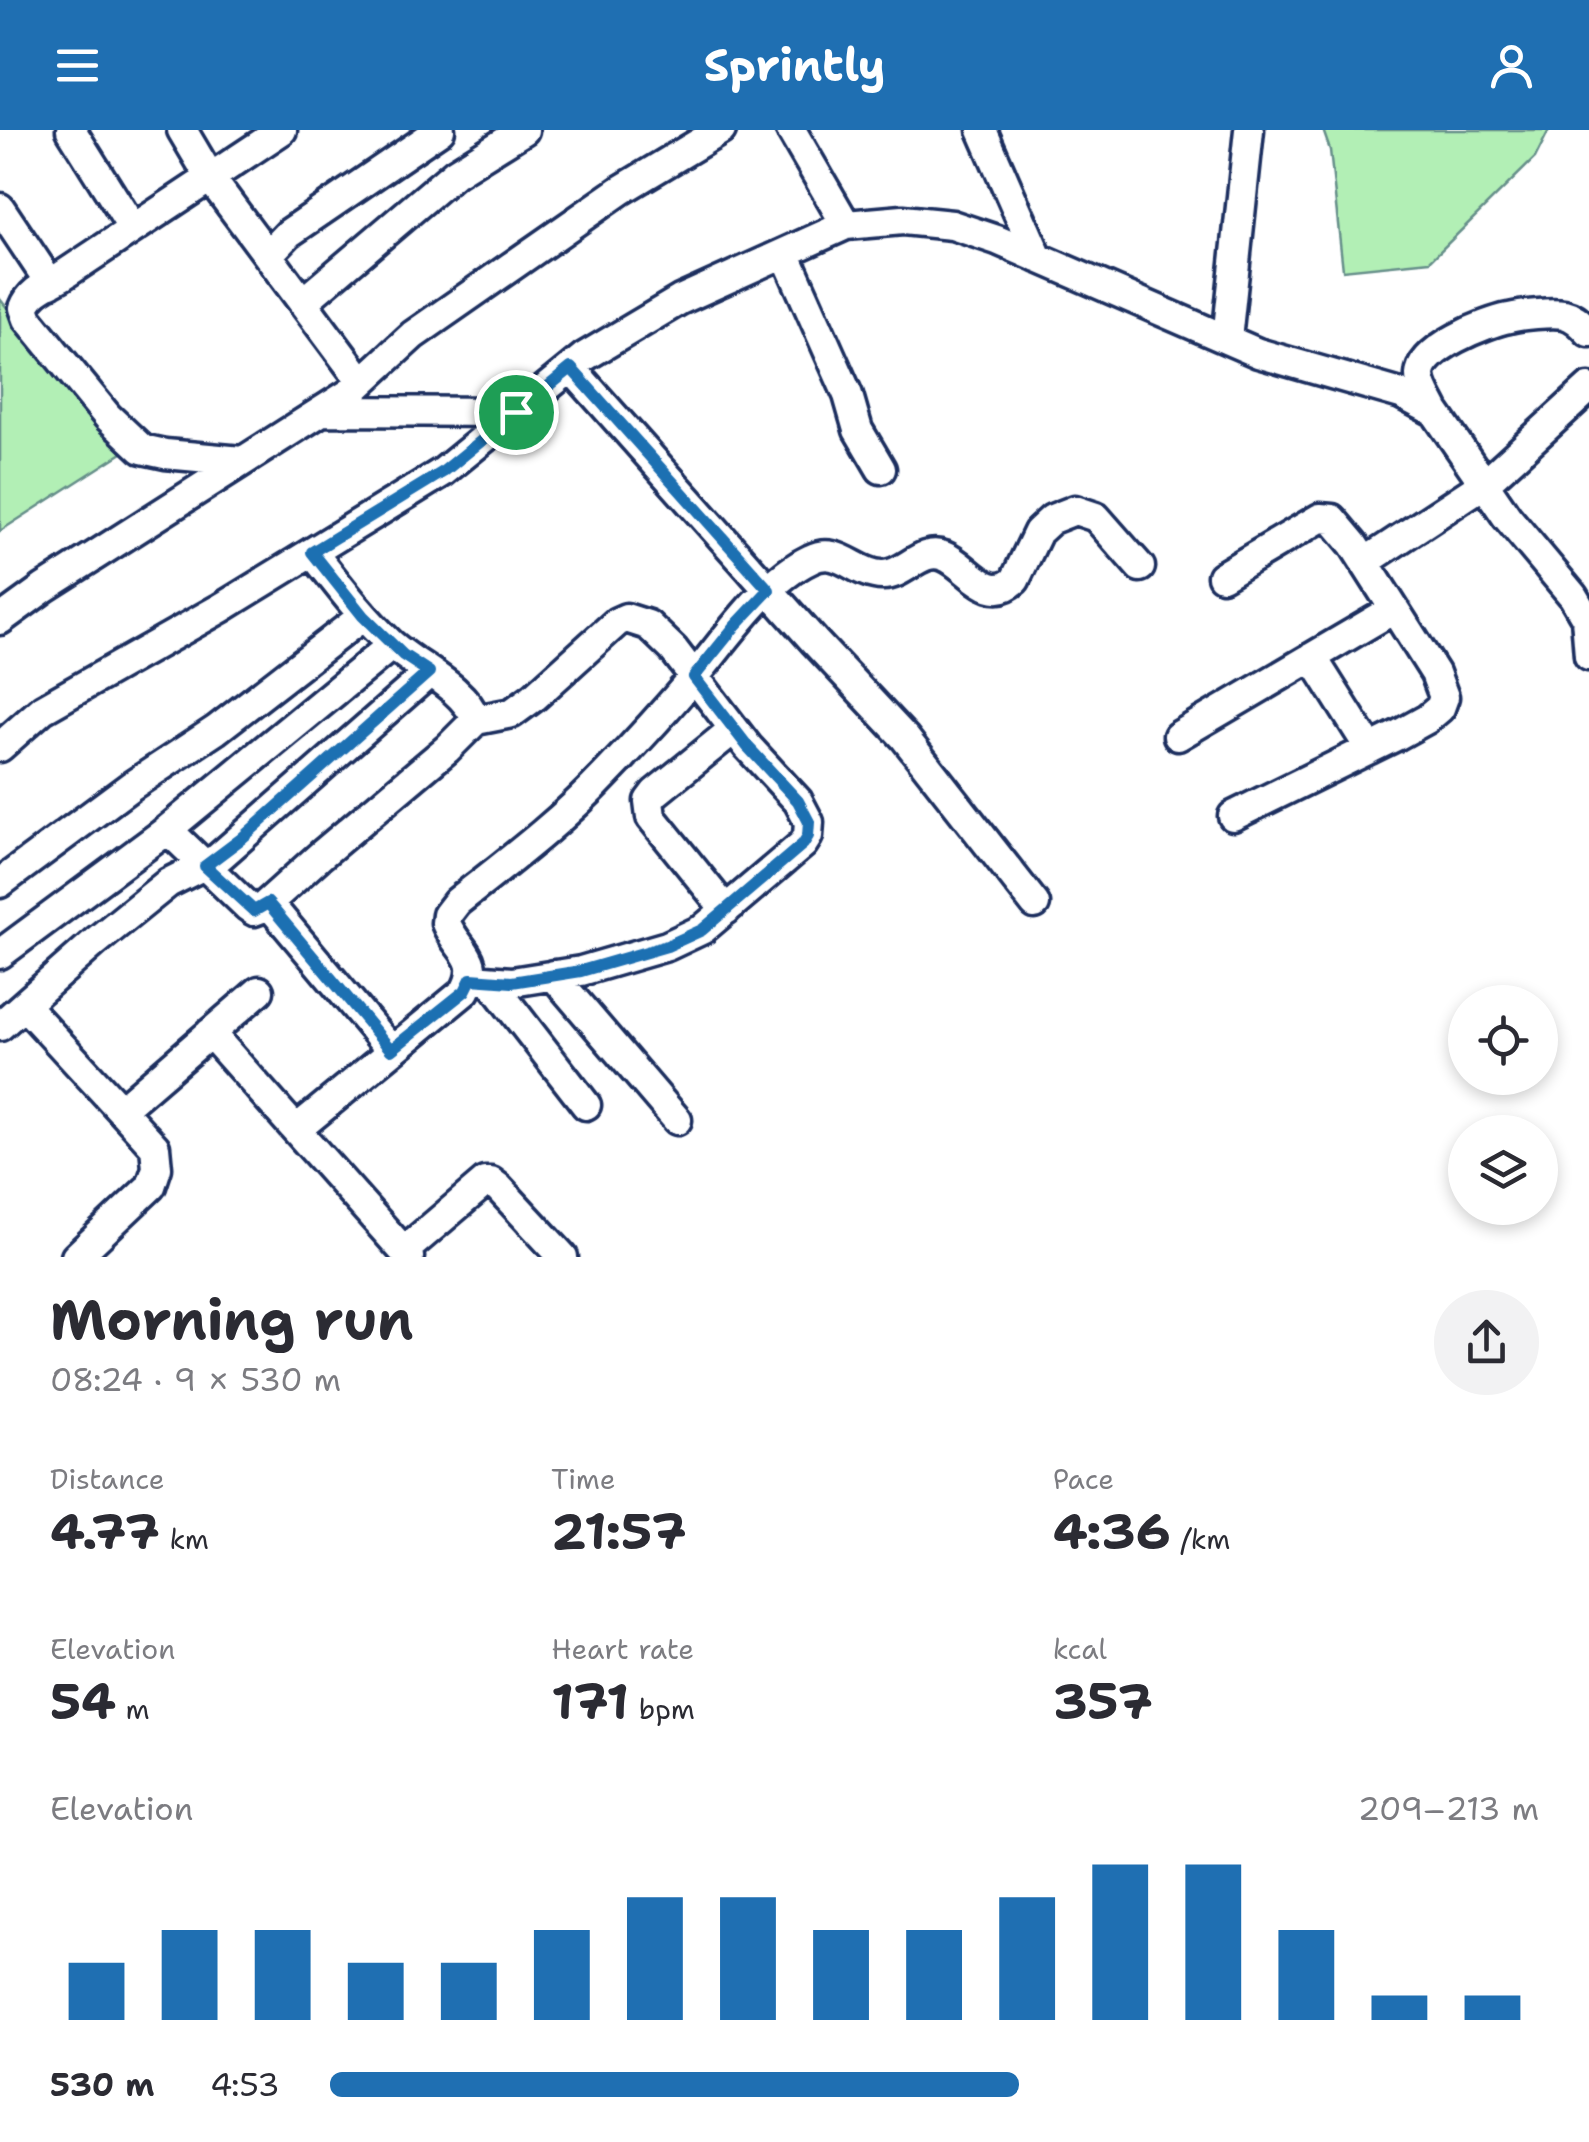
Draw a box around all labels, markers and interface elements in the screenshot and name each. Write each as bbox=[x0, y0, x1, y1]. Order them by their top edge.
text: Sprintly bbox=[704, 35, 885, 95]
icon: menu bbox=[50, 38, 105, 93]
icon: person bbox=[1484, 38, 1539, 93]
pin bbox=[474, 370, 559, 455]
icon: arrive bbox=[489, 385, 544, 440]
map controls bbox=[1448, 985, 1558, 1225]
button: locate bbox=[1448, 985, 1558, 1095]
button: layers bbox=[1448, 1115, 1558, 1225]
text: Morning run bbox=[50, 1283, 414, 1357]
button: share bbox=[1434, 1290, 1539, 1395]
text: 08:24 · 9 × 530 m bbox=[50, 1358, 341, 1401]
text: Distance bbox=[50, 1460, 165, 1498]
text: Time bbox=[551, 1460, 616, 1498]
text: Pace bbox=[1053, 1460, 1114, 1498]
text: 4.77 bbox=[50, 1498, 160, 1565]
text: 21:57 bbox=[551, 1498, 687, 1565]
text: 4:36 bbox=[1053, 1498, 1171, 1565]
text: km bbox=[160, 1520, 209, 1558]
text: /km bbox=[1171, 1520, 1230, 1558]
text: Elevation bbox=[50, 1630, 175, 1668]
text: Heart rate bbox=[551, 1630, 694, 1668]
text: kcal bbox=[1053, 1630, 1107, 1668]
text: 54 bbox=[50, 1668, 116, 1735]
text: 171 bbox=[551, 1668, 629, 1735]
text: 357 bbox=[1053, 1668, 1153, 1735]
text: m bbox=[116, 1690, 150, 1728]
text: bpm bbox=[629, 1690, 695, 1728]
text: Elevation bbox=[50, 1787, 193, 1830]
text: 209–213 m bbox=[1358, 1787, 1539, 1830]
text: 530 m bbox=[50, 2063, 154, 2106]
text: 4:53 bbox=[210, 2063, 280, 2106]

